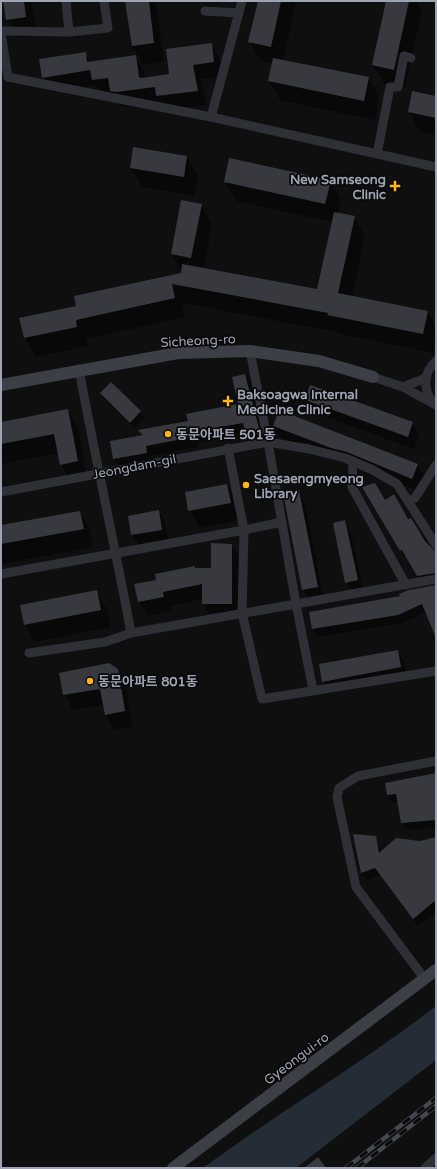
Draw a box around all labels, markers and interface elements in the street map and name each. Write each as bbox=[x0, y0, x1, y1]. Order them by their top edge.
place label: New Samseong Clinic bbox=[290, 172, 386, 203]
marker: New Samseong Clinic bbox=[389, 180, 401, 192]
street label: Sicheong-ro bbox=[160, 331, 236, 351]
place label: Baksoagwa Internal Medicine Clinic bbox=[237, 387, 358, 418]
marker: Baksoagwa Internal Medicine Clinic bbox=[222, 395, 234, 407]
place label: 동문아파트 501동 bbox=[176, 427, 276, 443]
marker: 동문아파트 501동 bbox=[163, 429, 173, 439]
street label: Jeongdam-gil bbox=[91, 451, 177, 483]
place label: Saesaengmyeong Library bbox=[254, 471, 364, 502]
marker: Saesaengmyeong Library bbox=[241, 480, 251, 490]
place label: 동문아파트 801동 bbox=[98, 674, 198, 690]
marker: 동문아파트 801동 bbox=[85, 676, 95, 686]
street label: Gyeongui-ro bbox=[261, 1029, 332, 1088]

